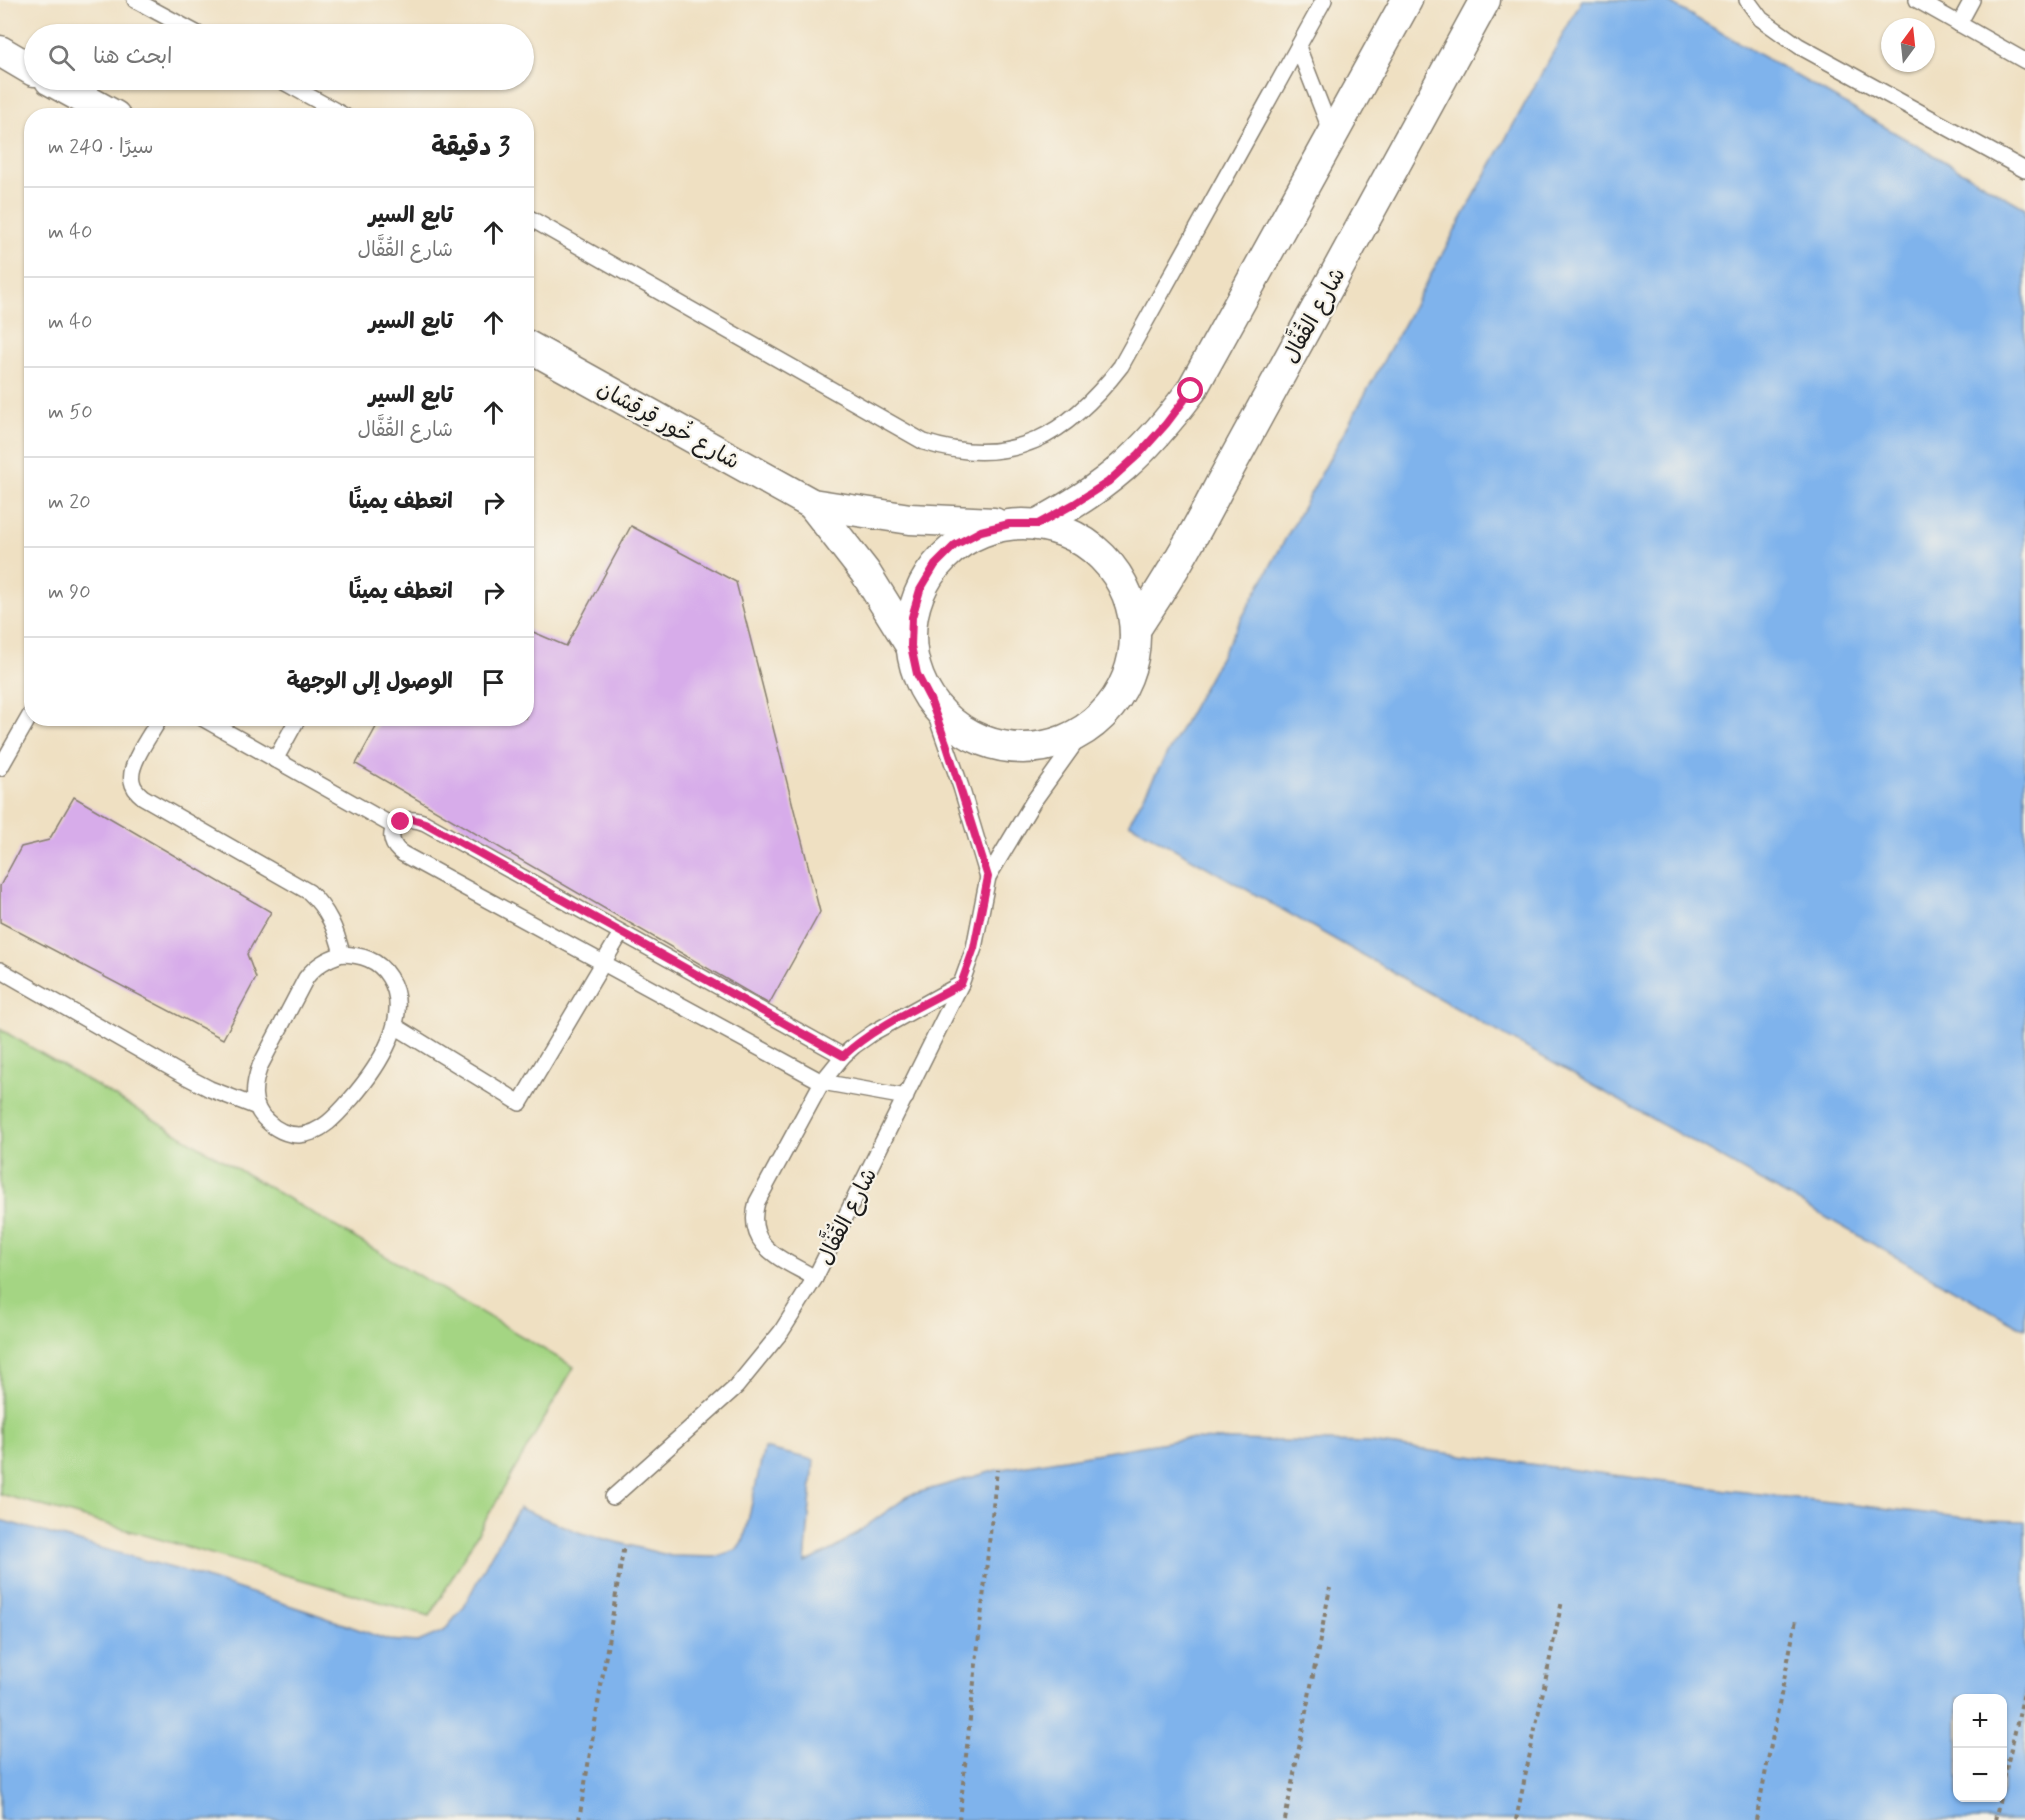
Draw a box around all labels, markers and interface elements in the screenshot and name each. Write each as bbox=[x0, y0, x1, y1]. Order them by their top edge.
north arrow bbox=[1881, 18, 1935, 72]
search box bbox=[24, 24, 534, 90]
icon: search bbox=[45, 41, 78, 74]
text: ابحث هنا bbox=[93, 43, 173, 71]
text: 3 دقيقة bbox=[431, 131, 510, 165]
text: سيرًا · 240 m bbox=[48, 134, 153, 161]
text: تابع السير bbox=[369, 202, 453, 230]
icon: ahead bbox=[477, 216, 510, 249]
text: 40 m bbox=[48, 219, 92, 246]
text: شارع القُفَّال bbox=[358, 237, 453, 264]
street label: شارع القُفَّال bbox=[1272, 260, 1352, 369]
icon: ahead bbox=[477, 306, 510, 339]
text: تابع السير bbox=[369, 308, 453, 336]
text: 40 m bbox=[48, 309, 92, 336]
street label: شارع خُور قِرقِشان bbox=[592, 373, 745, 476]
route start bbox=[1177, 377, 1203, 403]
text: تابع السير bbox=[369, 382, 453, 410]
icon: ahead bbox=[477, 396, 510, 429]
text: 50 m bbox=[48, 399, 93, 426]
text: شارع القُفَّال bbox=[358, 417, 453, 444]
icon: right bbox=[477, 486, 510, 519]
text: انعطف يمينًا bbox=[349, 488, 453, 516]
text: 20 m bbox=[48, 489, 91, 516]
icon: right bbox=[477, 576, 510, 609]
text: انعطف يمينًا bbox=[349, 578, 453, 606]
text: 90 m bbox=[48, 579, 91, 606]
icon: arrive bbox=[477, 666, 510, 699]
text: الوصول إلى الوجهة bbox=[286, 668, 453, 696]
route end bbox=[387, 808, 413, 834]
street label: شارع القُفَّال bbox=[806, 1161, 884, 1270]
map controls bbox=[1953, 1694, 2007, 1802]
button: + bbox=[1953, 1694, 2007, 1748]
button: − bbox=[1953, 1748, 2007, 1802]

